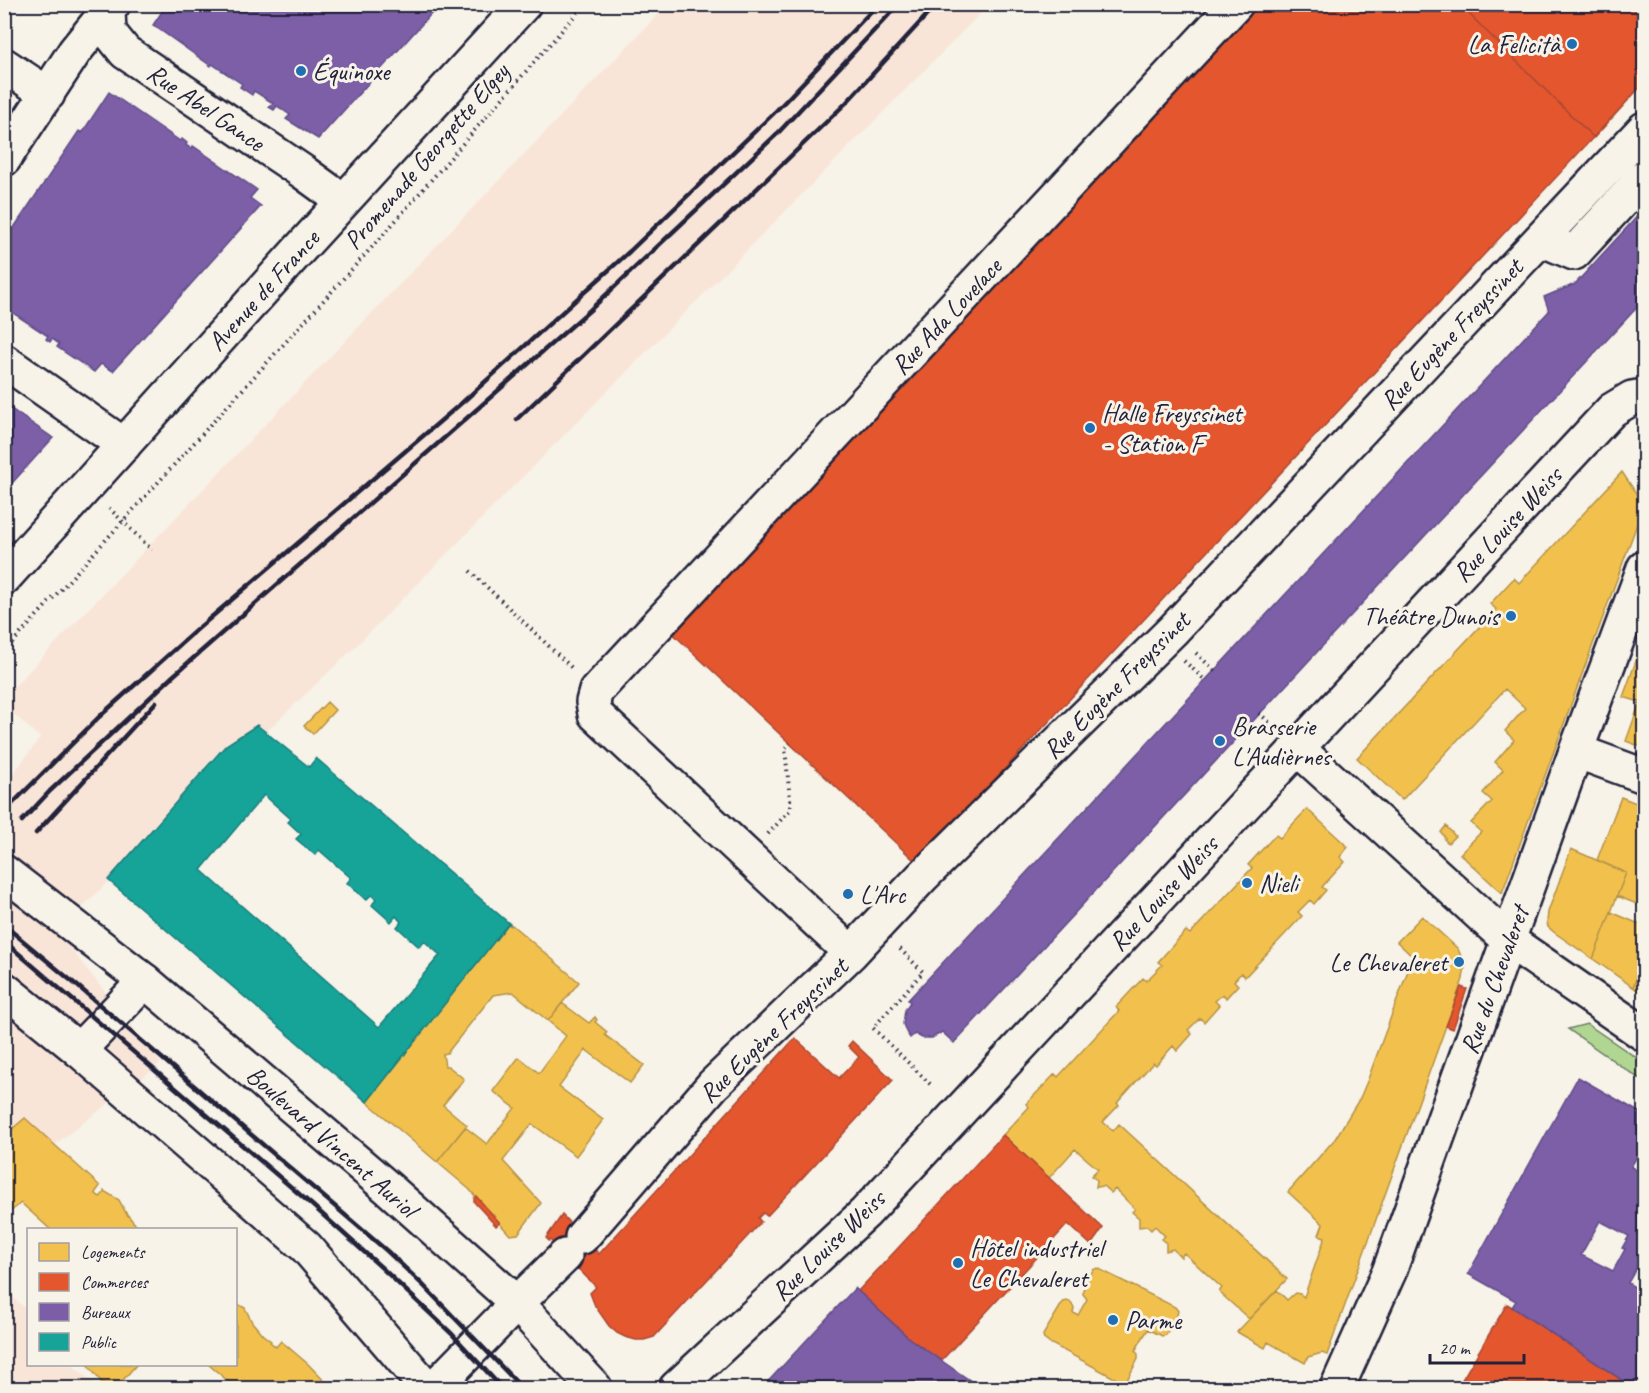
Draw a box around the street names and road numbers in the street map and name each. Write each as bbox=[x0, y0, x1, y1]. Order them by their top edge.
street label: Promenade Georgette Elgey bbox=[336, 55, 518, 256]
street label: Rue Abel Gance bbox=[141, 56, 272, 160]
street label: Avenue de France bbox=[200, 222, 328, 358]
street label: Rue Ada Lovelace bbox=[884, 249, 1011, 382]
street label: Rue Eugène Freyssinet bbox=[1373, 250, 1532, 417]
street label: Rue Louise Weiss bbox=[1446, 458, 1571, 589]
street label: Rue Eugène Freyssinet bbox=[1036, 603, 1199, 766]
street label: Rue Louise Weiss bbox=[1102, 827, 1227, 958]
street label: Rue du Chevaleret bbox=[1453, 899, 1538, 1058]
street label: Rue Eugène Freyssinet bbox=[692, 949, 857, 1110]
street label: Boulevard Vincent Auriol bbox=[240, 1058, 427, 1227]
street label: Rue Louise Weiss bbox=[764, 1181, 894, 1308]

